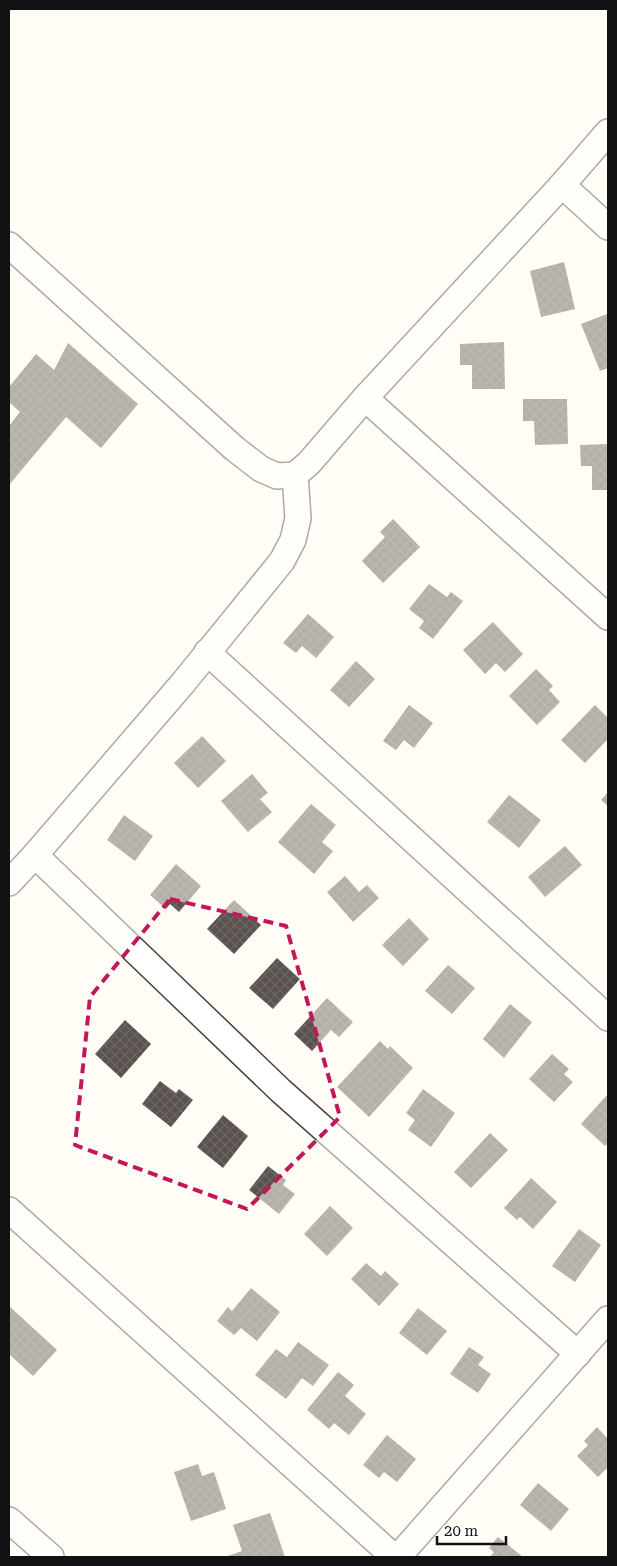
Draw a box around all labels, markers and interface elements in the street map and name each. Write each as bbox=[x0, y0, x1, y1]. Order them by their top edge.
scale bar bbox=[437, 1514, 506, 1546]
text: 20 m bbox=[444, 1522, 479, 1540]

